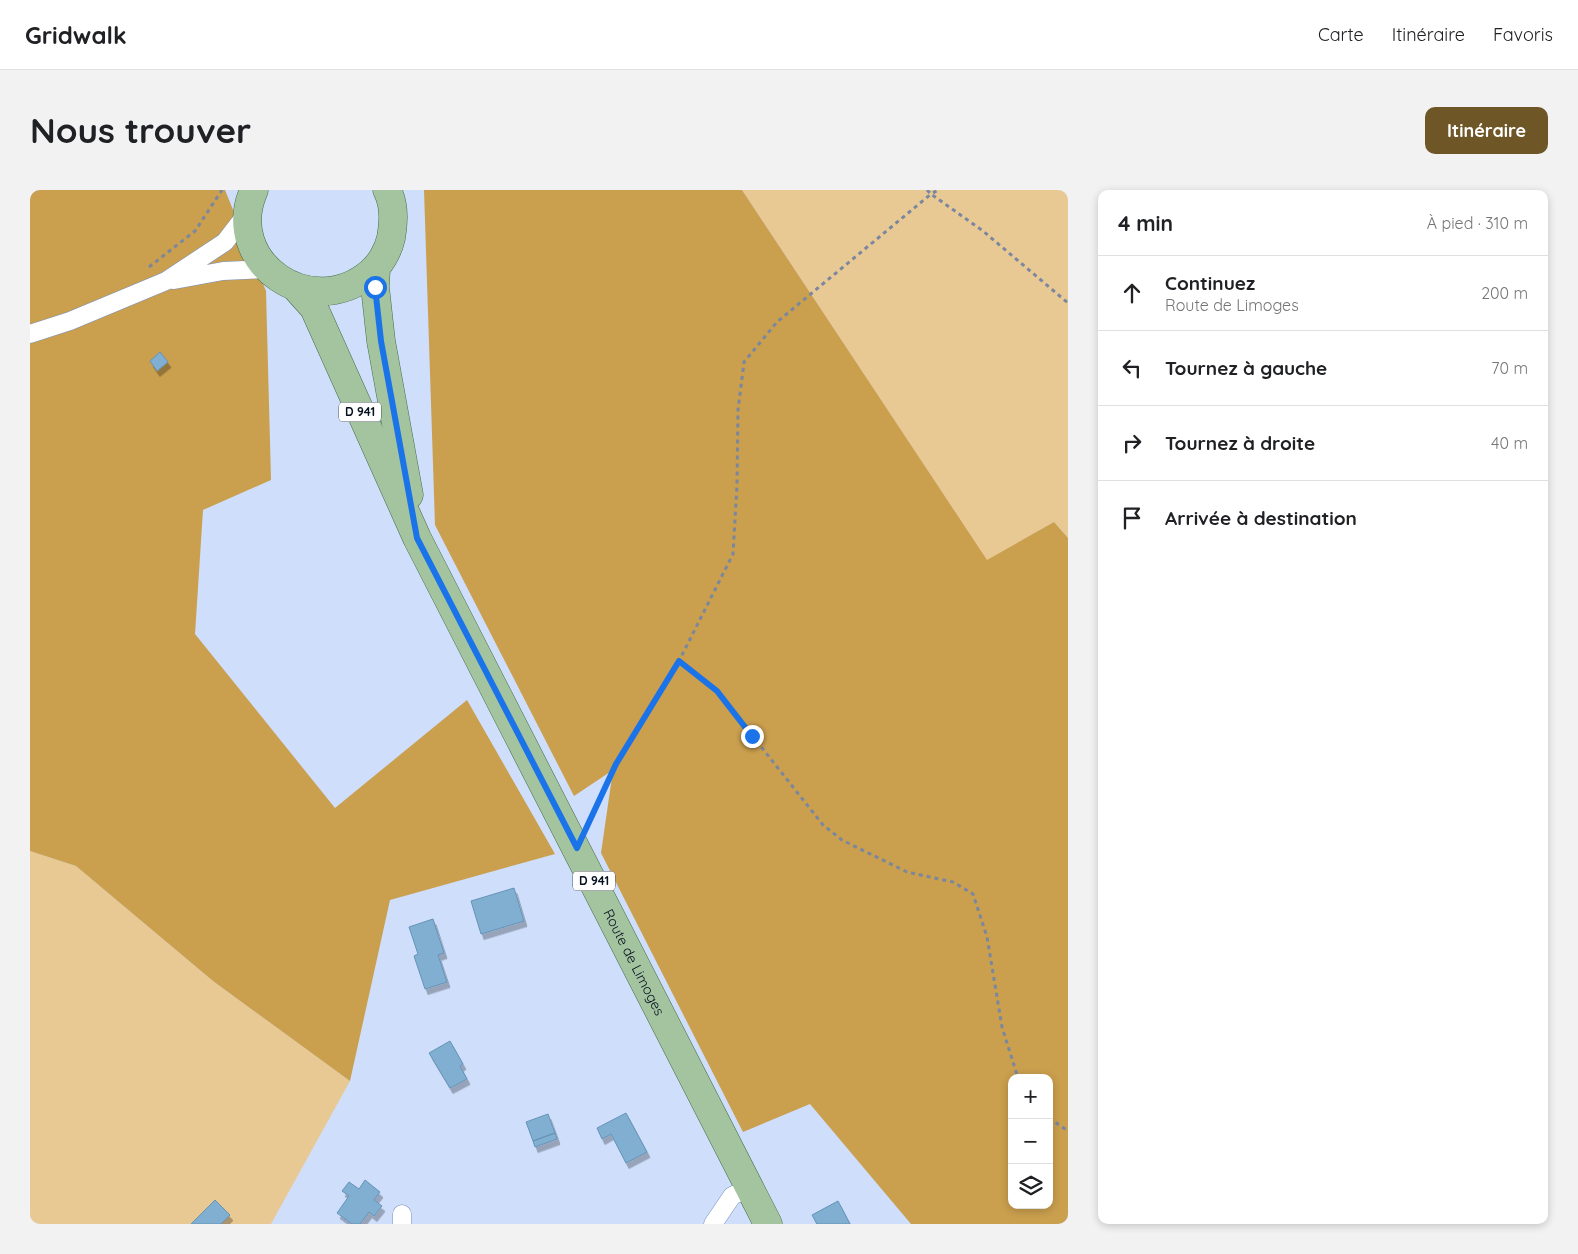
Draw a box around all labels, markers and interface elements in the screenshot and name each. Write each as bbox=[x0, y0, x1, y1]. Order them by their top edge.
text: Gridwalk bbox=[25, 20, 127, 50]
text: Carte bbox=[1318, 23, 1364, 46]
text: Itinéraire bbox=[1392, 23, 1465, 46]
text: Favoris bbox=[1493, 23, 1553, 46]
button: Itinéraire bbox=[1425, 107, 1548, 154]
text: Nous trouver bbox=[30, 108, 251, 152]
text: 4 min bbox=[1118, 210, 1173, 236]
text: À pied · 310 m bbox=[1427, 213, 1528, 233]
text: Continuez bbox=[1165, 271, 1255, 295]
route start bbox=[364, 276, 387, 299]
icon: ahead bbox=[1118, 279, 1146, 307]
text: 200 m bbox=[1481, 283, 1528, 303]
text: Route de Limoges bbox=[1165, 295, 1299, 315]
icon: left bbox=[1118, 354, 1146, 382]
text: Tournez à gauche bbox=[1165, 356, 1327, 380]
text: 70 m bbox=[1491, 358, 1528, 378]
road number: D 941 bbox=[339, 402, 381, 422]
icon: right bbox=[1118, 429, 1146, 457]
text: Tournez à droite bbox=[1165, 431, 1315, 455]
text: 40 m bbox=[1491, 433, 1528, 453]
icon: arrive bbox=[1118, 504, 1146, 532]
text: Arrivée à destination bbox=[1165, 506, 1357, 530]
route end bbox=[741, 725, 764, 748]
road number: D 941 bbox=[573, 871, 615, 890]
street label: Route de Limoges bbox=[599, 906, 669, 1018]
map controls bbox=[1008, 1074, 1053, 1209]
button: + bbox=[1008, 1074, 1053, 1119]
button: − bbox=[1008, 1119, 1053, 1164]
button: layers bbox=[1008, 1164, 1053, 1209]

